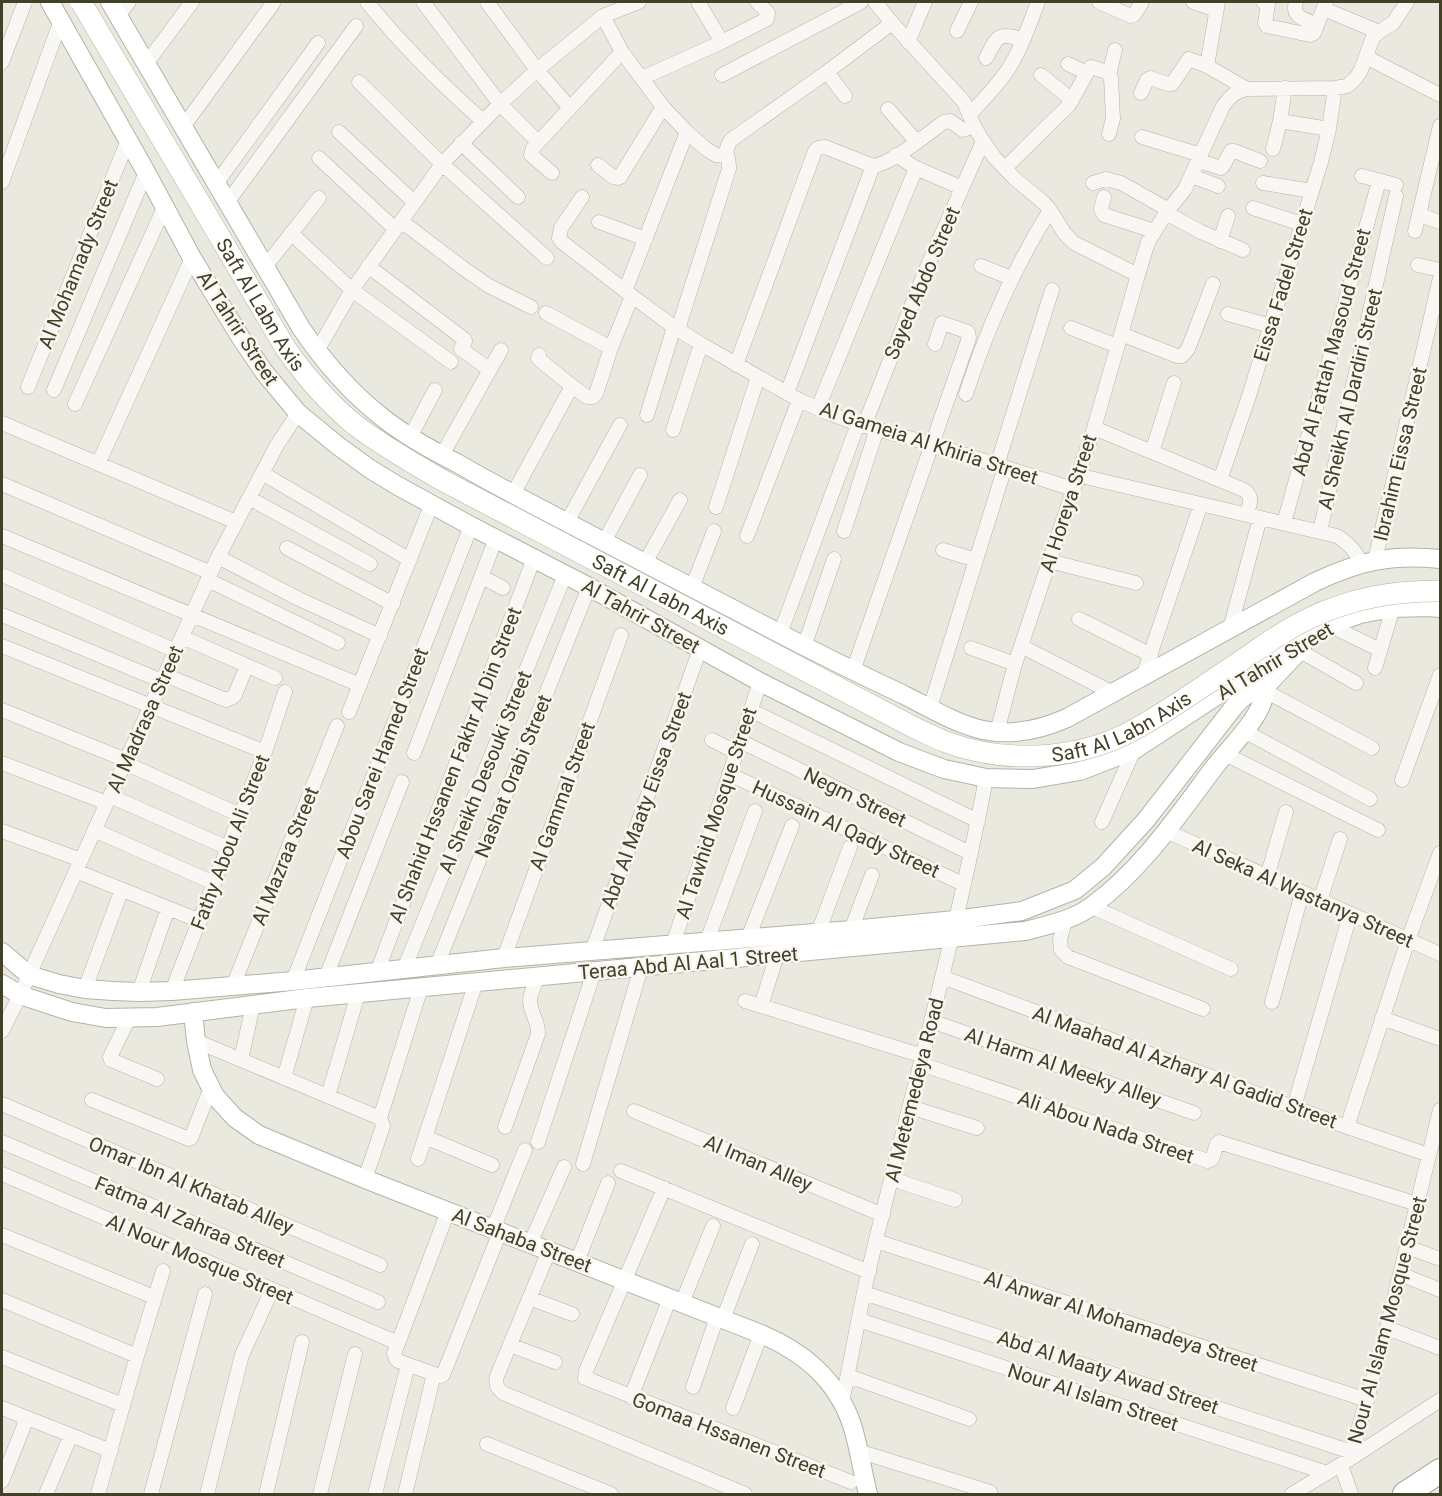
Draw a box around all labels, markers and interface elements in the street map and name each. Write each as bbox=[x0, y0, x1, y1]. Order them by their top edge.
street label: Al Mohamady Street bbox=[33, 176, 123, 352]
street label: Sayed Abdo Street bbox=[879, 203, 965, 363]
street label: Eissa Fadel Street bbox=[1248, 206, 1318, 364]
street label: Abd Al Fattah Masoud Street bbox=[1286, 226, 1376, 478]
street label: Saft Al Labn Axis bbox=[211, 234, 310, 376]
street label: Al Tahrir Street bbox=[192, 266, 284, 390]
street label: Al Sheikh Al Dardiri Street bbox=[1313, 286, 1387, 512]
street label: Ibrahim Eissa Street bbox=[1368, 365, 1432, 543]
street label: Al Gameia Al Khiria Street bbox=[817, 396, 1041, 490]
street label: Al Horeya Street bbox=[1034, 431, 1102, 575]
street label: Saft Al Labn Axis bbox=[588, 549, 733, 640]
street label: Al Tahrir Street bbox=[578, 574, 704, 658]
street label: Al Shahid Hssanen Fakhr Al Din Street bbox=[384, 604, 526, 926]
street label: Al Tahrir Street bbox=[1213, 617, 1337, 705]
street label: Al Madrasa Street bbox=[102, 642, 188, 796]
street label: Abou Sarei Hamed Street bbox=[331, 644, 433, 862]
street label: Al Sheikh Desouki Street bbox=[433, 667, 537, 877]
street label: Saft Al Labn Axis bbox=[1050, 686, 1196, 767]
street label: Abd Al Maaty Eissa Street bbox=[596, 688, 696, 912]
street label: Nashat Orabi Street bbox=[469, 691, 557, 861]
street label: Al Tawhid Mosque Street bbox=[670, 704, 762, 922]
street label: Al Gammal Street bbox=[524, 719, 600, 873]
street label: Fathy Abou Ali Street bbox=[186, 751, 274, 933]
street label: Negm Street bbox=[800, 762, 910, 832]
street label: Hussain Al Qady Street bbox=[749, 775, 943, 883]
street label: Al Mazraa Street bbox=[246, 783, 324, 929]
street label: Al Seka Al Wastanya Street bbox=[1189, 833, 1417, 953]
street label: Teraa Abd Al Aal 1 Street bbox=[577, 941, 799, 985]
street label: Al Metemedeya Road bbox=[879, 995, 949, 1185]
street label: Al Maahad Al Azhary Al Gadid Street bbox=[1030, 1001, 1340, 1133]
street label: Al Harm Al Meeky Alley bbox=[962, 1022, 1165, 1112]
street label: Ali Abou Nada Street bbox=[1015, 1086, 1197, 1168]
street label: Al Iman Alley bbox=[700, 1129, 816, 1197]
street label: Omar Ibn Al Khatab Alley bbox=[85, 1131, 298, 1239]
street label: Fatma Al Zahraa Street bbox=[91, 1171, 289, 1273]
street label: Nour Al Islam Mosque Street bbox=[1342, 1194, 1432, 1446]
street label: Al Sahaba Street bbox=[449, 1202, 595, 1278]
street label: Al Nour Mosque Street bbox=[103, 1209, 297, 1309]
street label: Al Anwar Al Mohamadeya Street bbox=[981, 1265, 1261, 1377]
street label: Abd Al Maaty Awad Street bbox=[994, 1325, 1222, 1419]
street label: Nour Al Islam Street bbox=[1005, 1358, 1181, 1436]
street label: Gomaa Hssanen Street bbox=[629, 1387, 829, 1483]

